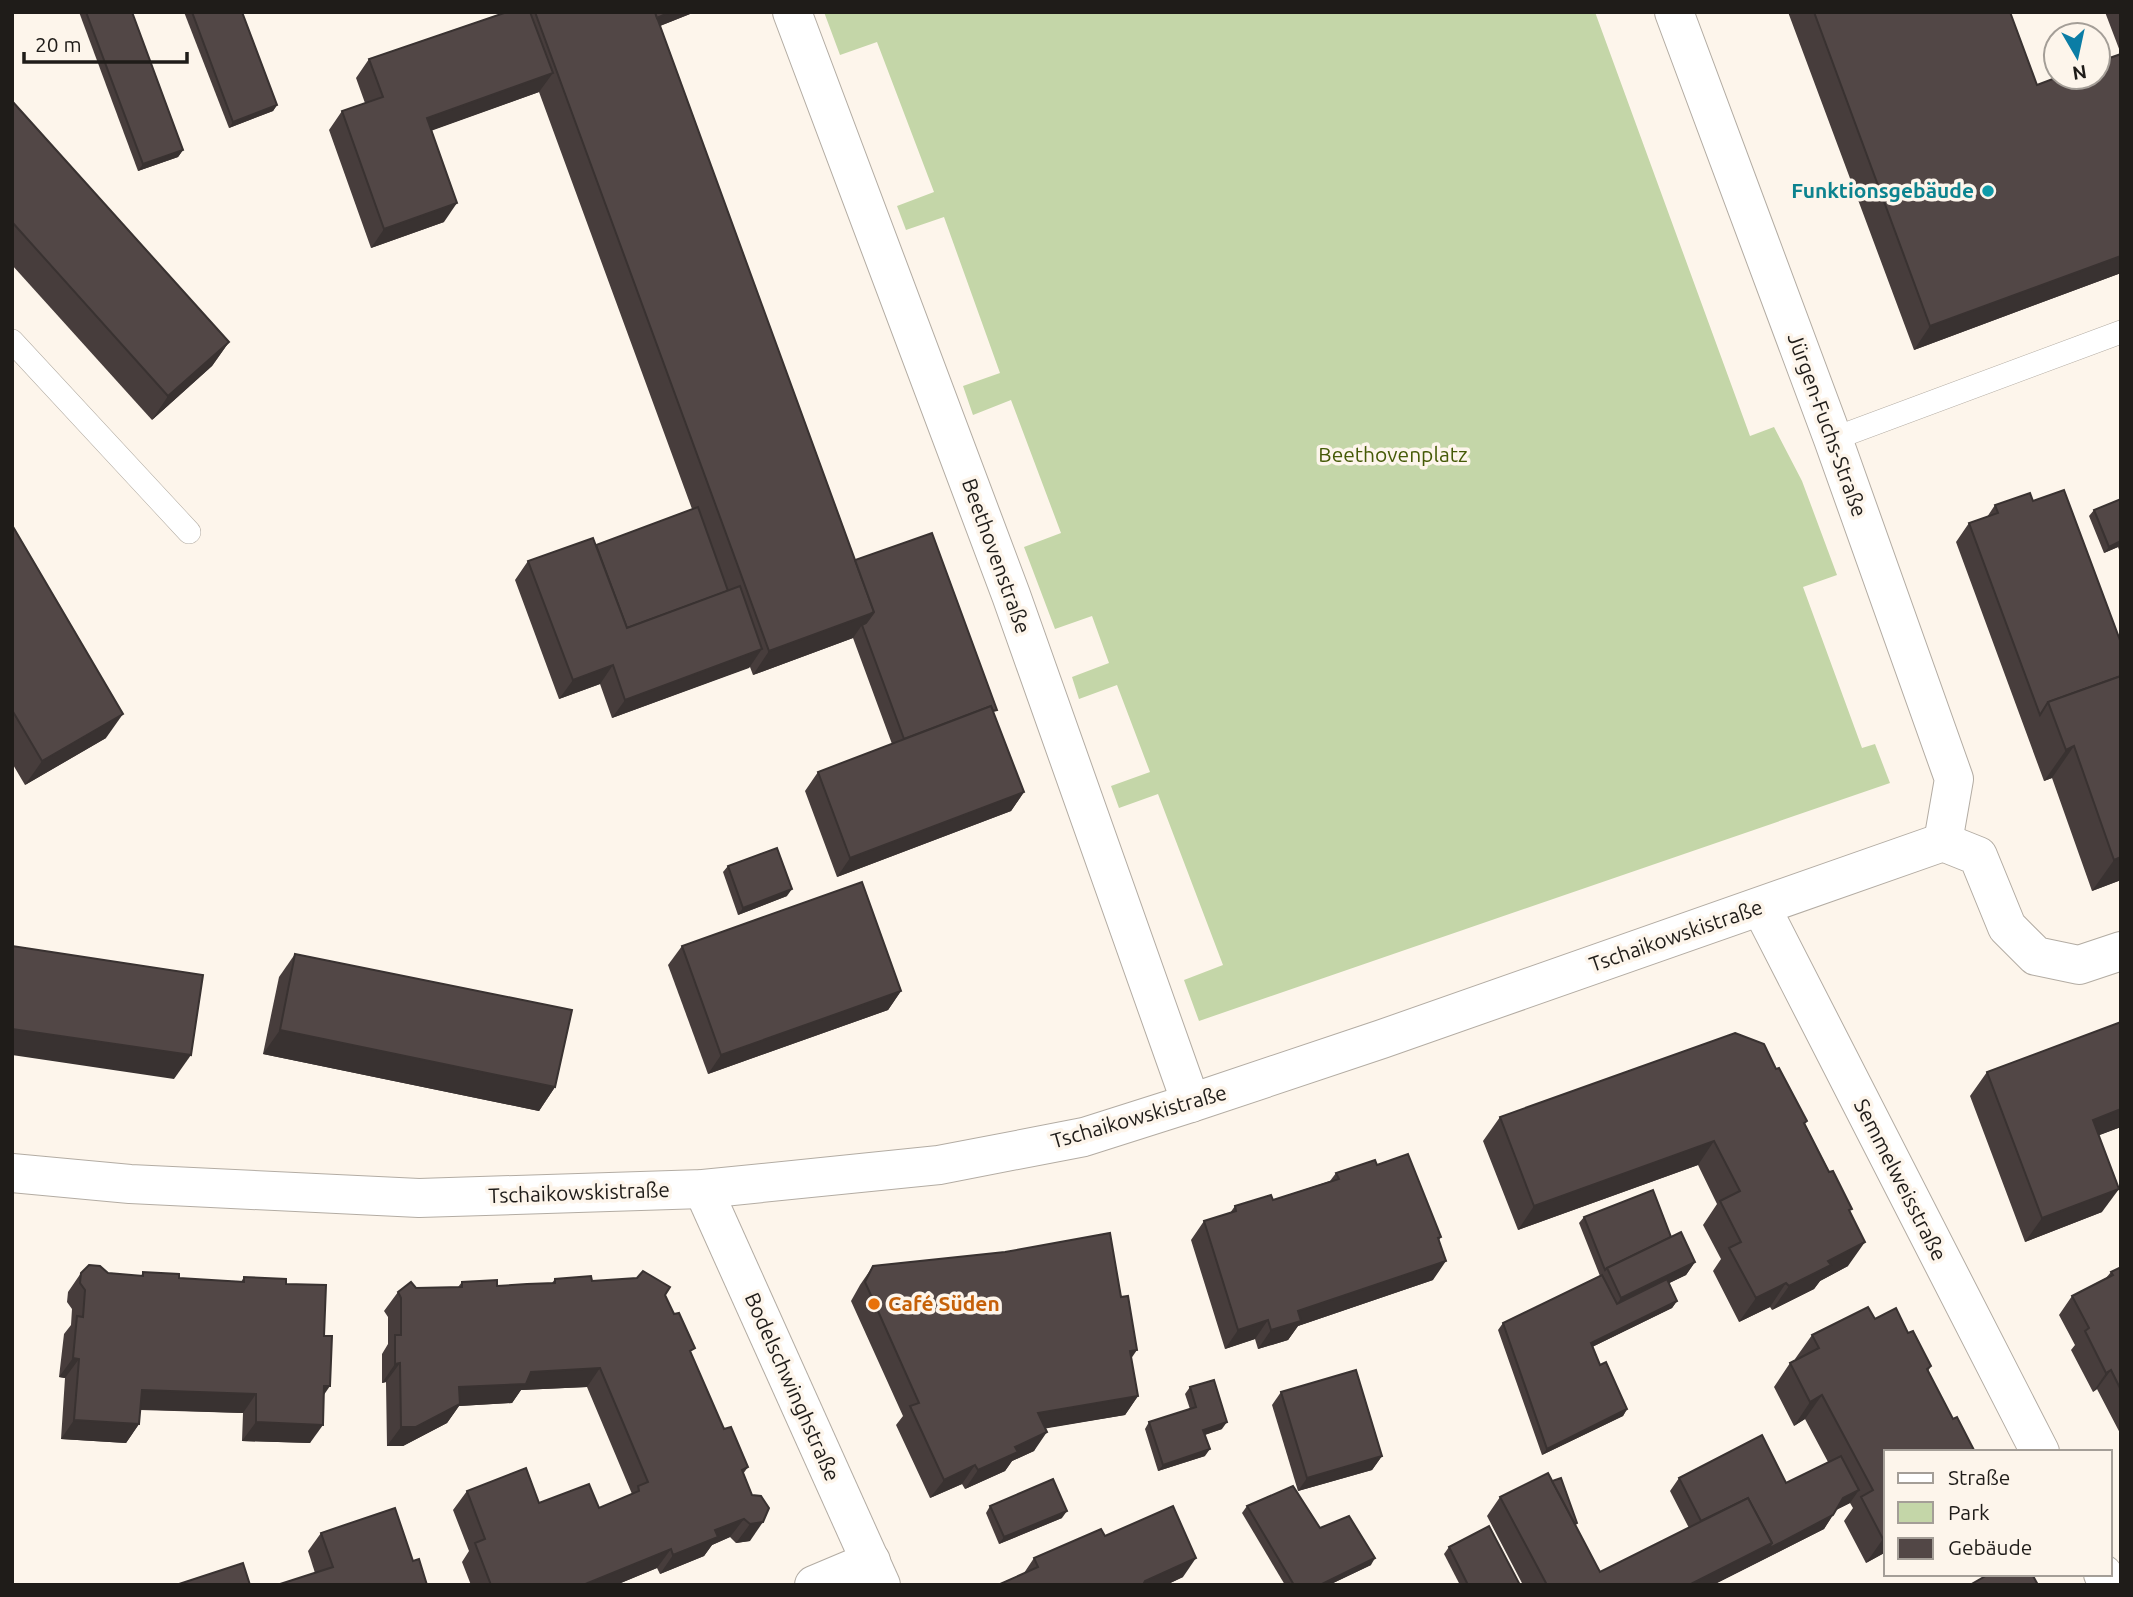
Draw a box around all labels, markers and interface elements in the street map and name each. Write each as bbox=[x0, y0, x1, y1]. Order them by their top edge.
scale bar bbox=[24, 21, 187, 65]
north arrow bbox=[2042, 21, 2112, 91]
text: 20 m bbox=[35, 32, 82, 56]
text: N bbox=[2071, 61, 2088, 85]
place label: Funktionsgebäude bbox=[1791, 178, 1974, 202]
marker: Funktionsgebäude bbox=[1980, 183, 1996, 199]
street label: Jürgen-Fuchs-Straße bbox=[1784, 329, 1872, 520]
park label: Beethovenplatz bbox=[1318, 442, 1468, 466]
street label: Beethovenstraße bbox=[958, 475, 1036, 636]
street label: Tschaikowskistraße bbox=[1586, 894, 1765, 976]
street label: Tschaikowskistraße bbox=[1048, 1079, 1229, 1153]
street label: Semmelweisstraße bbox=[1850, 1095, 1952, 1264]
street label: Tschaikowskistraße bbox=[488, 1177, 670, 1207]
street label: Bodelschwinghstraße bbox=[741, 1289, 845, 1485]
place label: Café Süden bbox=[888, 1291, 1000, 1315]
marker: Café Süden bbox=[866, 1296, 882, 1312]
legend bbox=[1884, 1450, 2112, 1576]
text: Straße bbox=[1948, 1465, 2010, 1489]
text: Park bbox=[1948, 1500, 1990, 1524]
text: Gebäude bbox=[1948, 1535, 2032, 1559]

